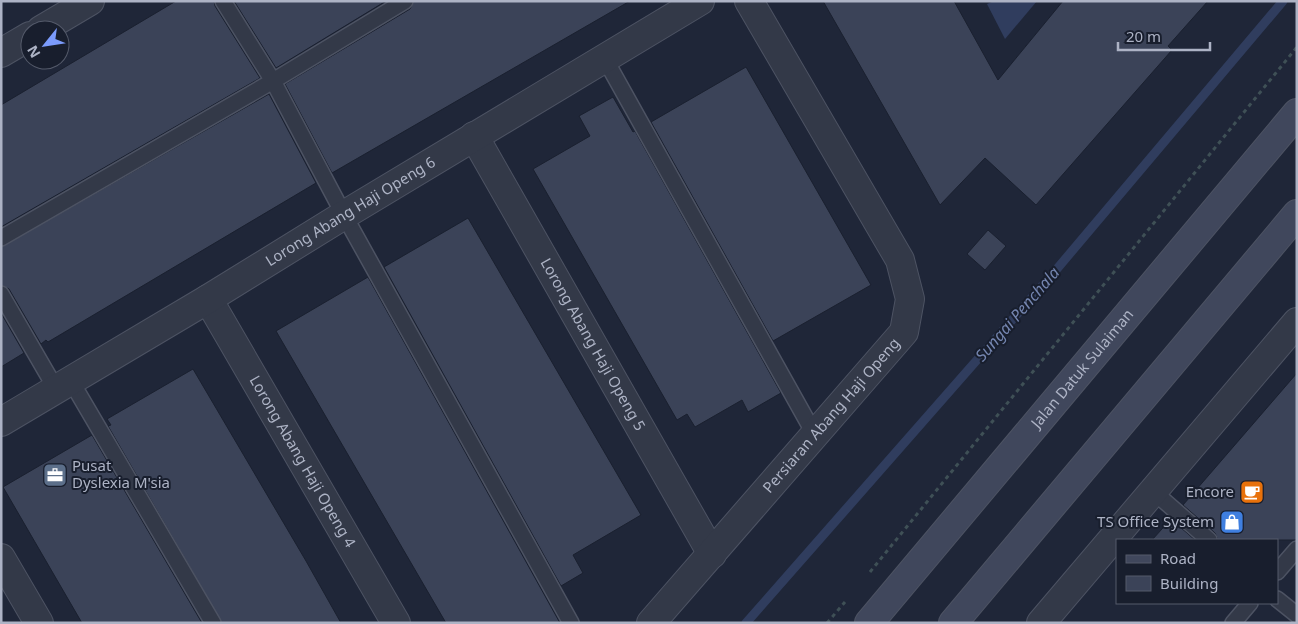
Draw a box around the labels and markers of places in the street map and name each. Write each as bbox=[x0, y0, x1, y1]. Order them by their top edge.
place label: Pusat Dyslexia M'sia bbox=[72, 455, 170, 492]
office icon: Pusat Dyslexia M'sia bbox=[42, 462, 68, 488]
cafe icon: Encore bbox=[1239, 479, 1265, 505]
place label: Encore bbox=[1186, 481, 1234, 501]
shop icon: TS Office System bbox=[1219, 509, 1245, 535]
place label: TS Office System bbox=[1097, 511, 1214, 531]

